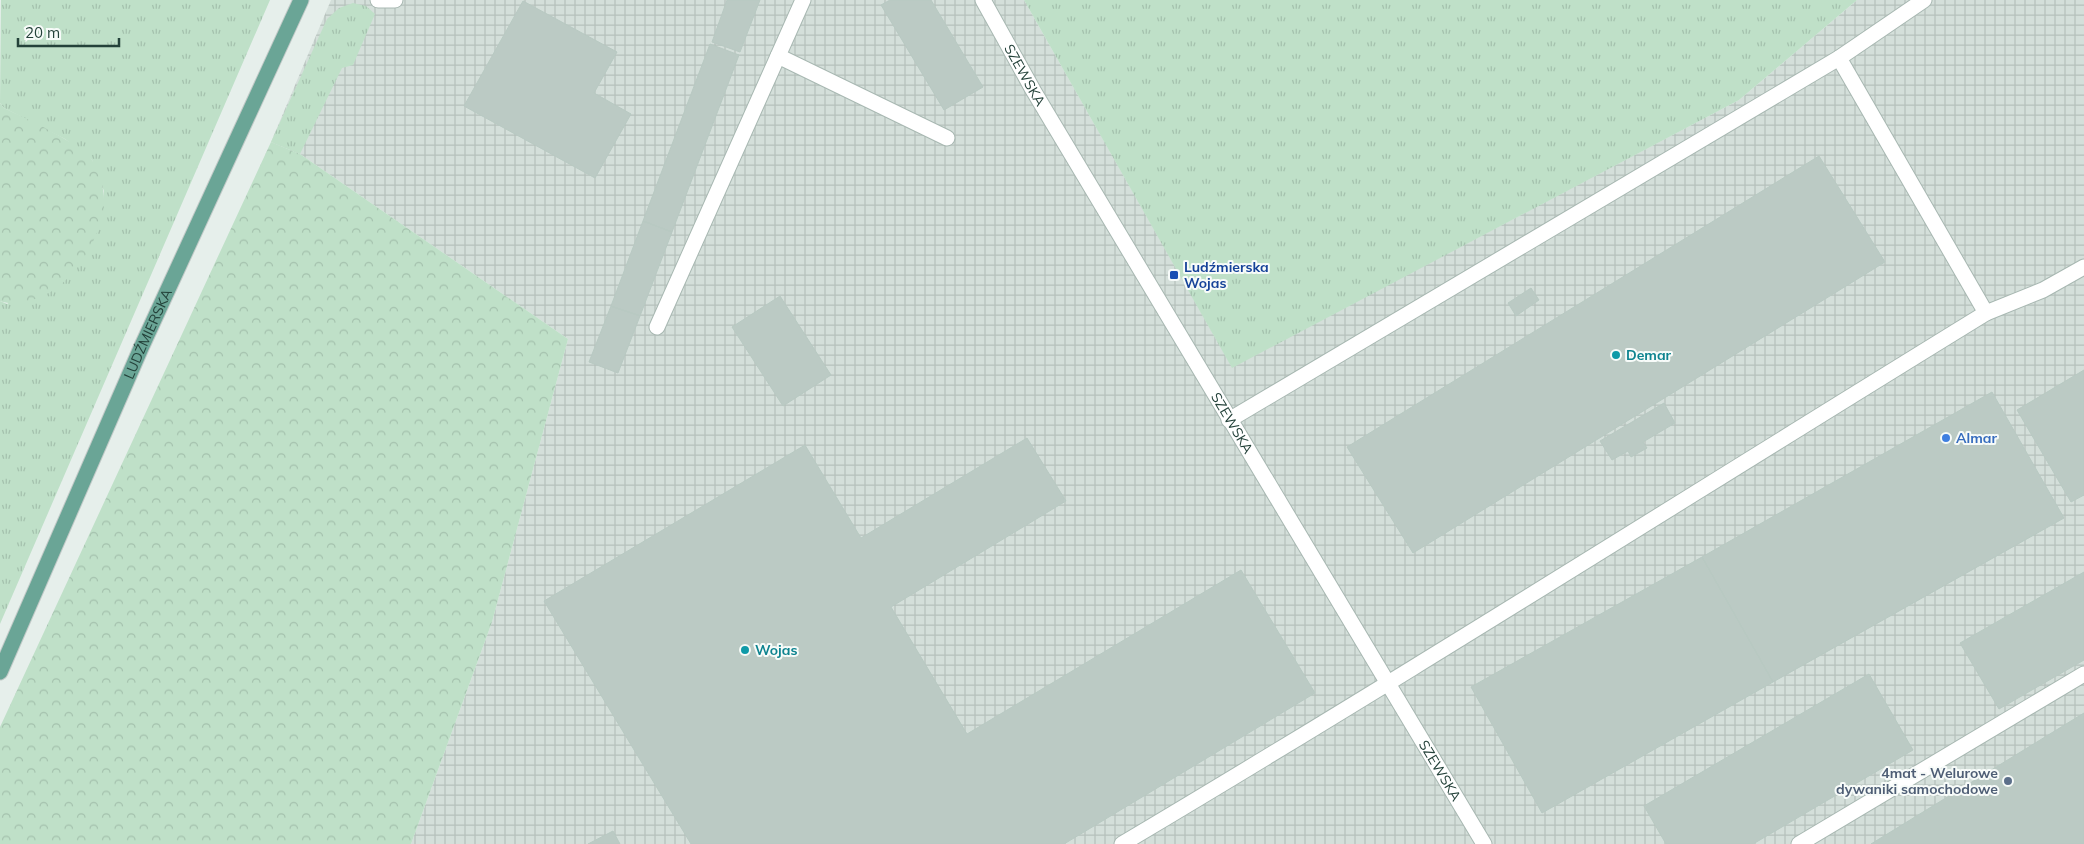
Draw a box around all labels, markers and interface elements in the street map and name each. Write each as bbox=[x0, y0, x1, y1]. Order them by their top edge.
scale bar bbox=[18, 15, 119, 47]
text: 20 m bbox=[25, 23, 60, 42]
street label: SZEWSKA bbox=[1000, 41, 1050, 110]
place label: Ludźmierska Wojas bbox=[1184, 258, 1269, 292]
marker: Ludźmierska Wojas bbox=[1168, 269, 1180, 281]
street label: LUDŹMIERSKA bbox=[120, 285, 176, 382]
place label: Demar bbox=[1626, 346, 1672, 364]
marker: Demar bbox=[1610, 349, 1622, 361]
street label: SZEWSKA bbox=[1207, 389, 1258, 457]
place label: Almar bbox=[1956, 429, 1997, 447]
marker: Almar bbox=[1940, 432, 1952, 444]
place label: Wojas bbox=[755, 641, 797, 659]
marker: Wojas bbox=[739, 644, 751, 656]
street label: SZEWSKA bbox=[1415, 737, 1466, 805]
place label: 4mat - Welurowe dywaniki samochodowe bbox=[1836, 764, 1998, 798]
marker: 4mat - Welurowe dywaniki samochodowe bbox=[2002, 775, 2014, 787]

